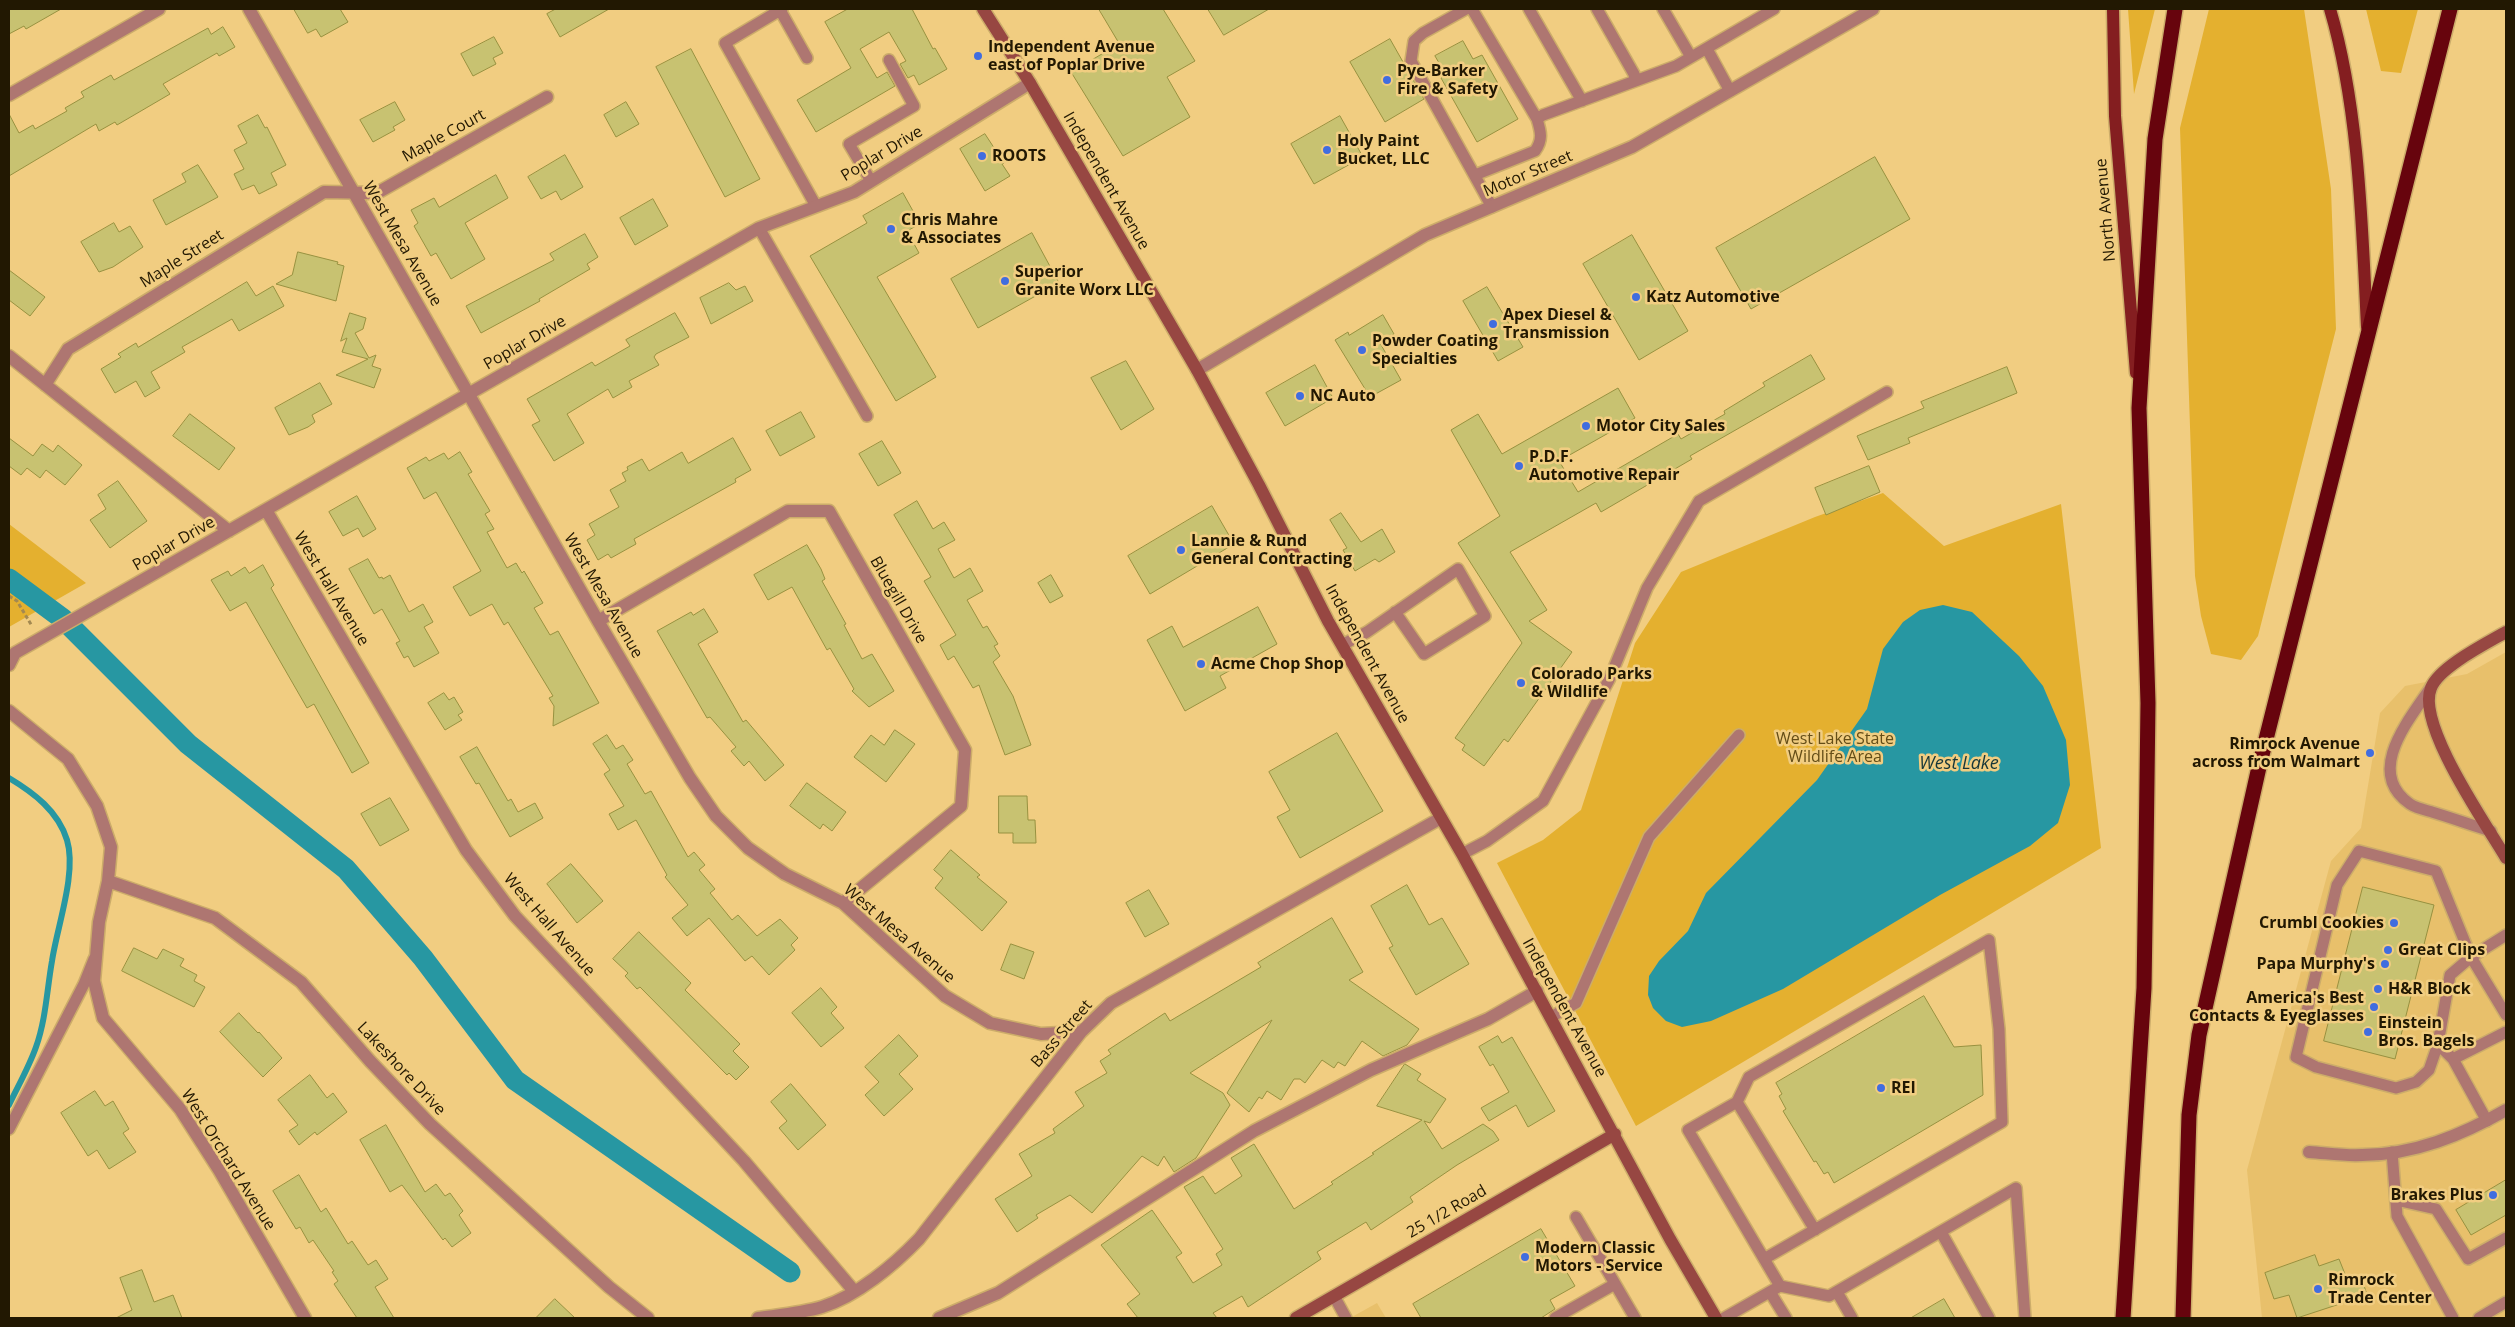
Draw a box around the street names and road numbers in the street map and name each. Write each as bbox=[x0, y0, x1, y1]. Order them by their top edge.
street label: Maple Court bbox=[399, 105, 489, 167]
street label: Independent Avenue bbox=[1059, 109, 1153, 253]
street label: Poplar Drive bbox=[838, 122, 926, 186]
street label: Motor Street bbox=[1481, 147, 1575, 201]
street label: North Avenue bbox=[2092, 158, 2120, 262]
street label: West Mesa Avenue bbox=[358, 178, 446, 310]
street label: Maple Street bbox=[137, 226, 227, 292]
street label: Poplar Drive bbox=[480, 312, 570, 374]
street label: Poplar Drive bbox=[129, 513, 219, 575]
street label: West Hall Avenue bbox=[289, 528, 373, 650]
street label: West Mesa Avenue bbox=[559, 530, 647, 662]
street label: Bluegill Drive bbox=[865, 553, 931, 647]
street label: Independent Avenue bbox=[1321, 581, 1413, 727]
street label: West Hall Avenue bbox=[499, 870, 599, 980]
street label: West Mesa Avenue bbox=[839, 881, 959, 987]
street label: Independent Avenue bbox=[1518, 935, 1610, 1081]
street label: Bass Street bbox=[1027, 996, 1097, 1072]
street label: Lakeshore Drive bbox=[353, 1018, 449, 1120]
street label: West Orchard Avenue bbox=[177, 1086, 279, 1234]
street label: 25 1/2 Road bbox=[1404, 1181, 1490, 1243]

